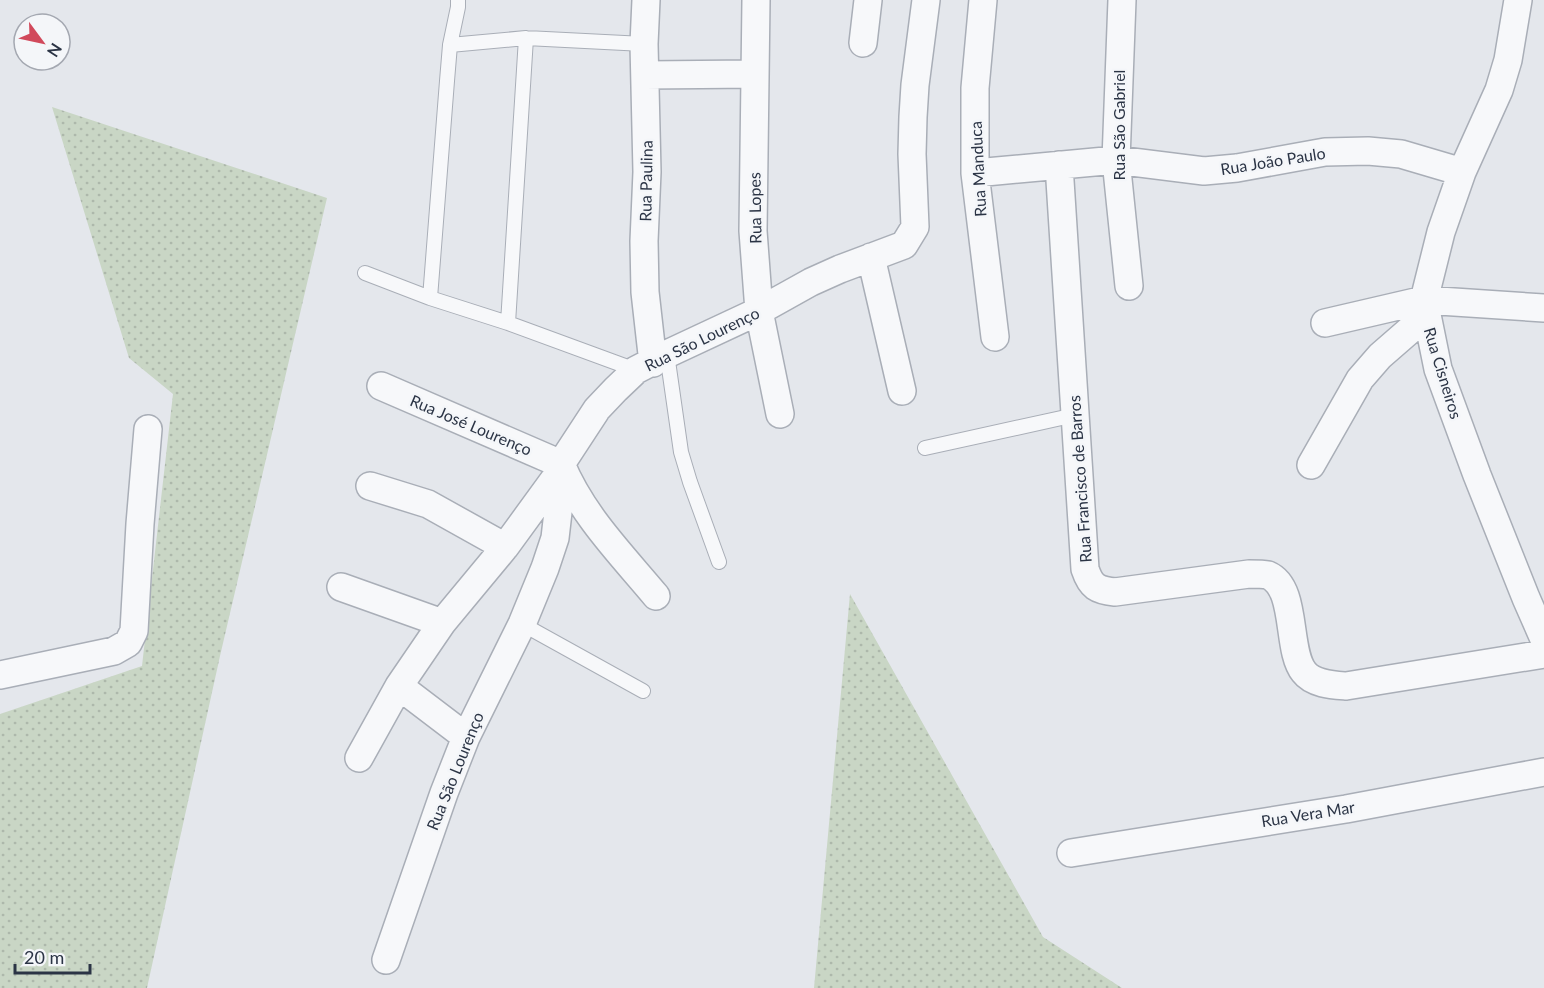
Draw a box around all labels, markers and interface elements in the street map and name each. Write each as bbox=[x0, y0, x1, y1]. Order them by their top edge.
north arrow bbox=[12, 12, 72, 72]
text: N bbox=[44, 40, 66, 61]
street label: Rua São Gabriel bbox=[1109, 70, 1128, 180]
street label: Rua Manduca bbox=[966, 121, 989, 217]
street label: Rua Paulina bbox=[635, 140, 656, 222]
street label: Rua João Paulo bbox=[1219, 143, 1327, 178]
street label: Rua Lopes bbox=[744, 172, 765, 244]
street label: Rua São Lourenço bbox=[641, 303, 762, 375]
street label: Rua Cisneiros bbox=[1421, 325, 1466, 421]
street label: Rua José Lourenço bbox=[408, 390, 535, 459]
street label: Rua Francisco de Barros bbox=[1064, 395, 1095, 563]
street label: Rua São Lourenço bbox=[422, 709, 487, 833]
street label: Rua Vera Mar bbox=[1260, 797, 1356, 830]
scale bar bbox=[15, 937, 90, 975]
text: 20 m bbox=[24, 946, 64, 968]

